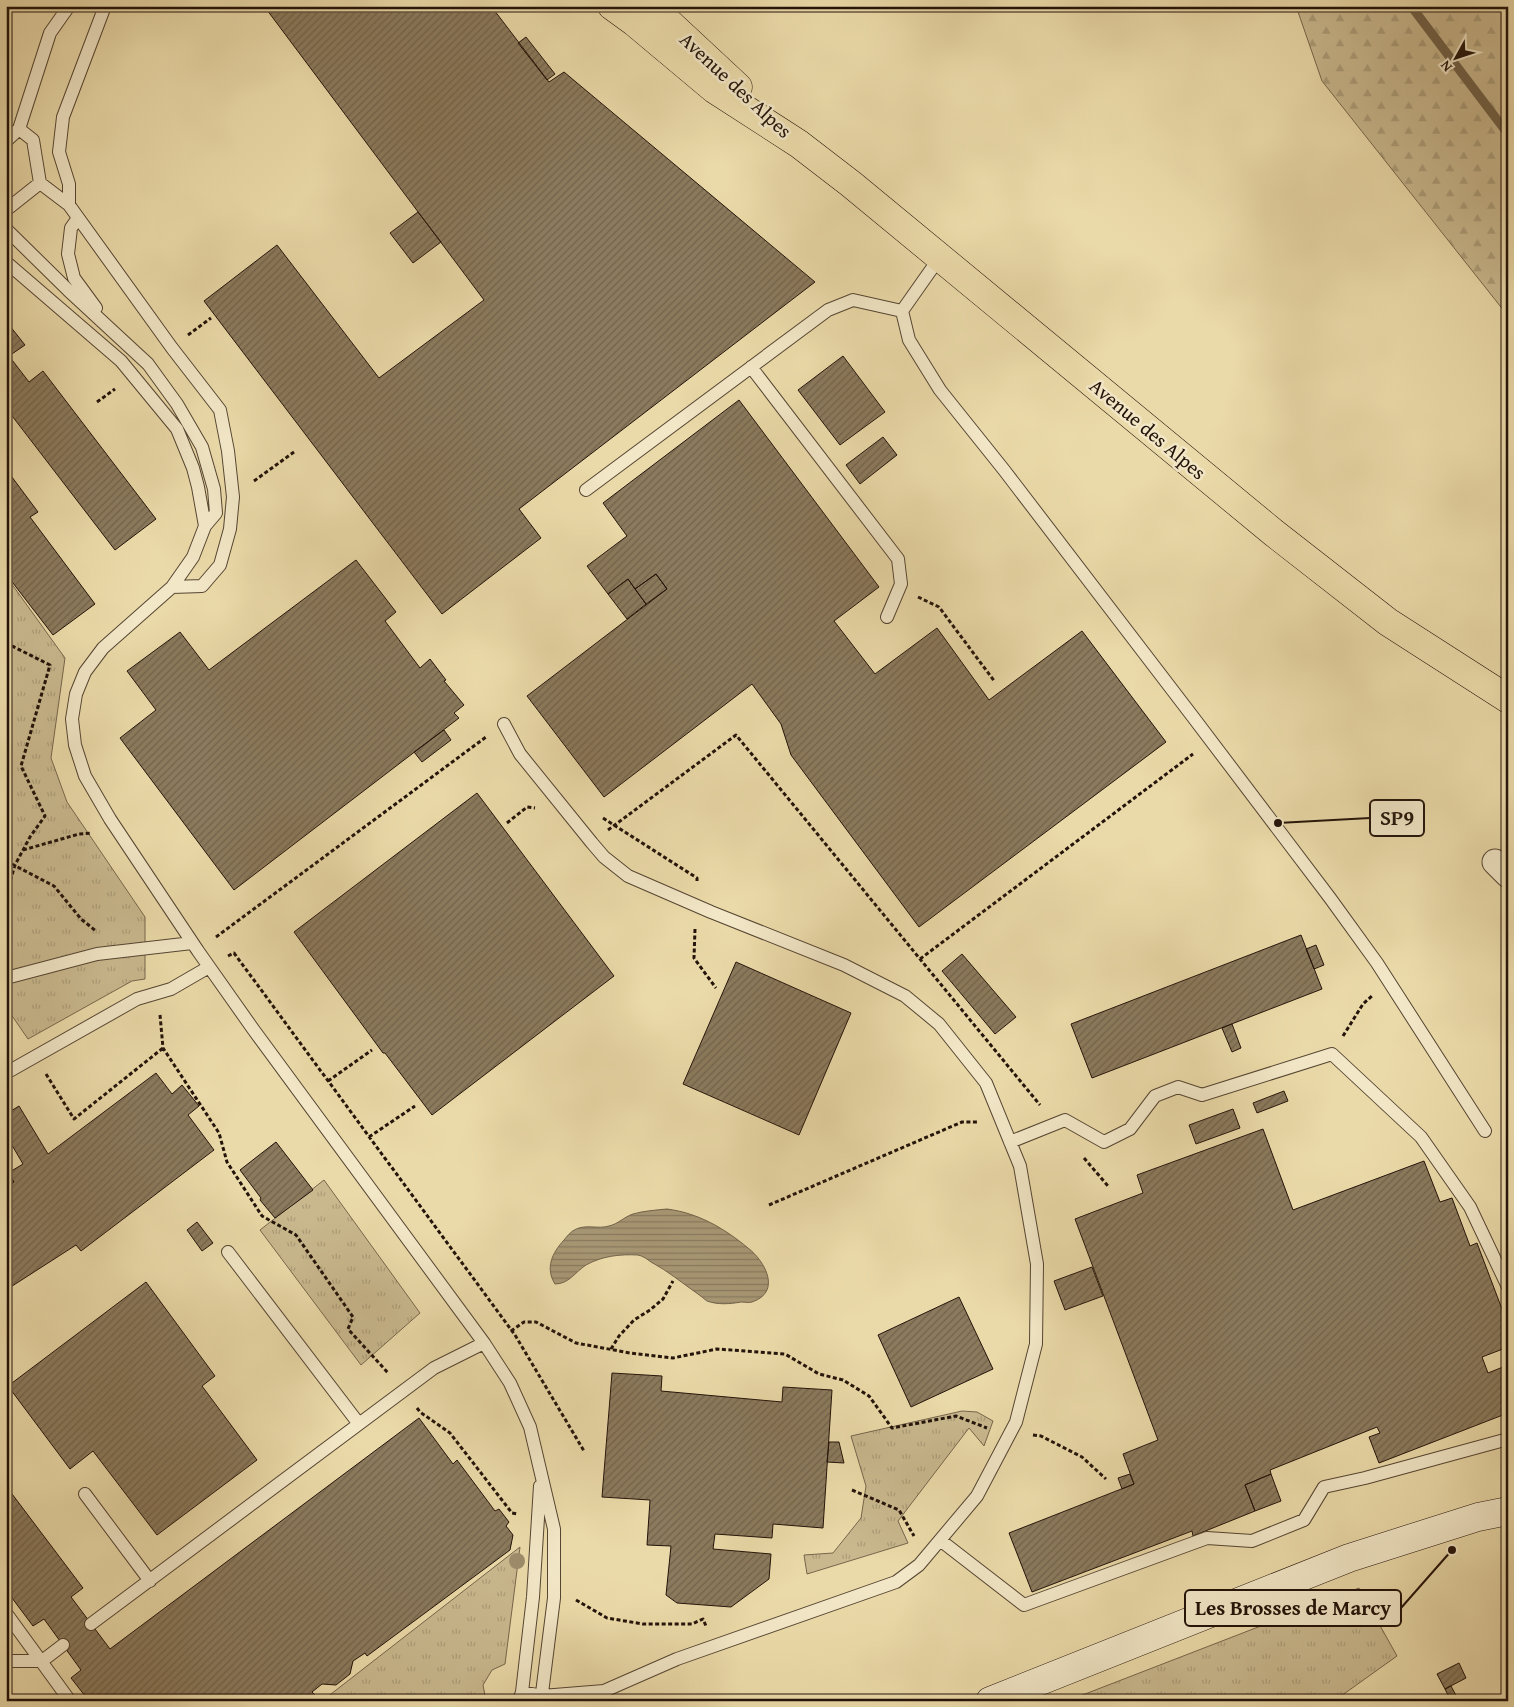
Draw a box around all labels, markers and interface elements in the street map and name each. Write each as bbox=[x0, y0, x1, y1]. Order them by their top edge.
street label: Avenue des Alpes bbox=[674, 25, 799, 144]
north arrow bbox=[1432, 32, 1482, 82]
text: N bbox=[1435, 56, 1457, 76]
street label: Avenue des Alpes bbox=[1084, 371, 1213, 486]
callout: SP9 bbox=[1370, 800, 1424, 836]
text: SP9 bbox=[1380, 802, 1414, 833]
callout: Les Brosses de Marcy bbox=[1185, 1590, 1401, 1626]
text: Les Brosses de Marcy bbox=[1195, 1592, 1391, 1623]

